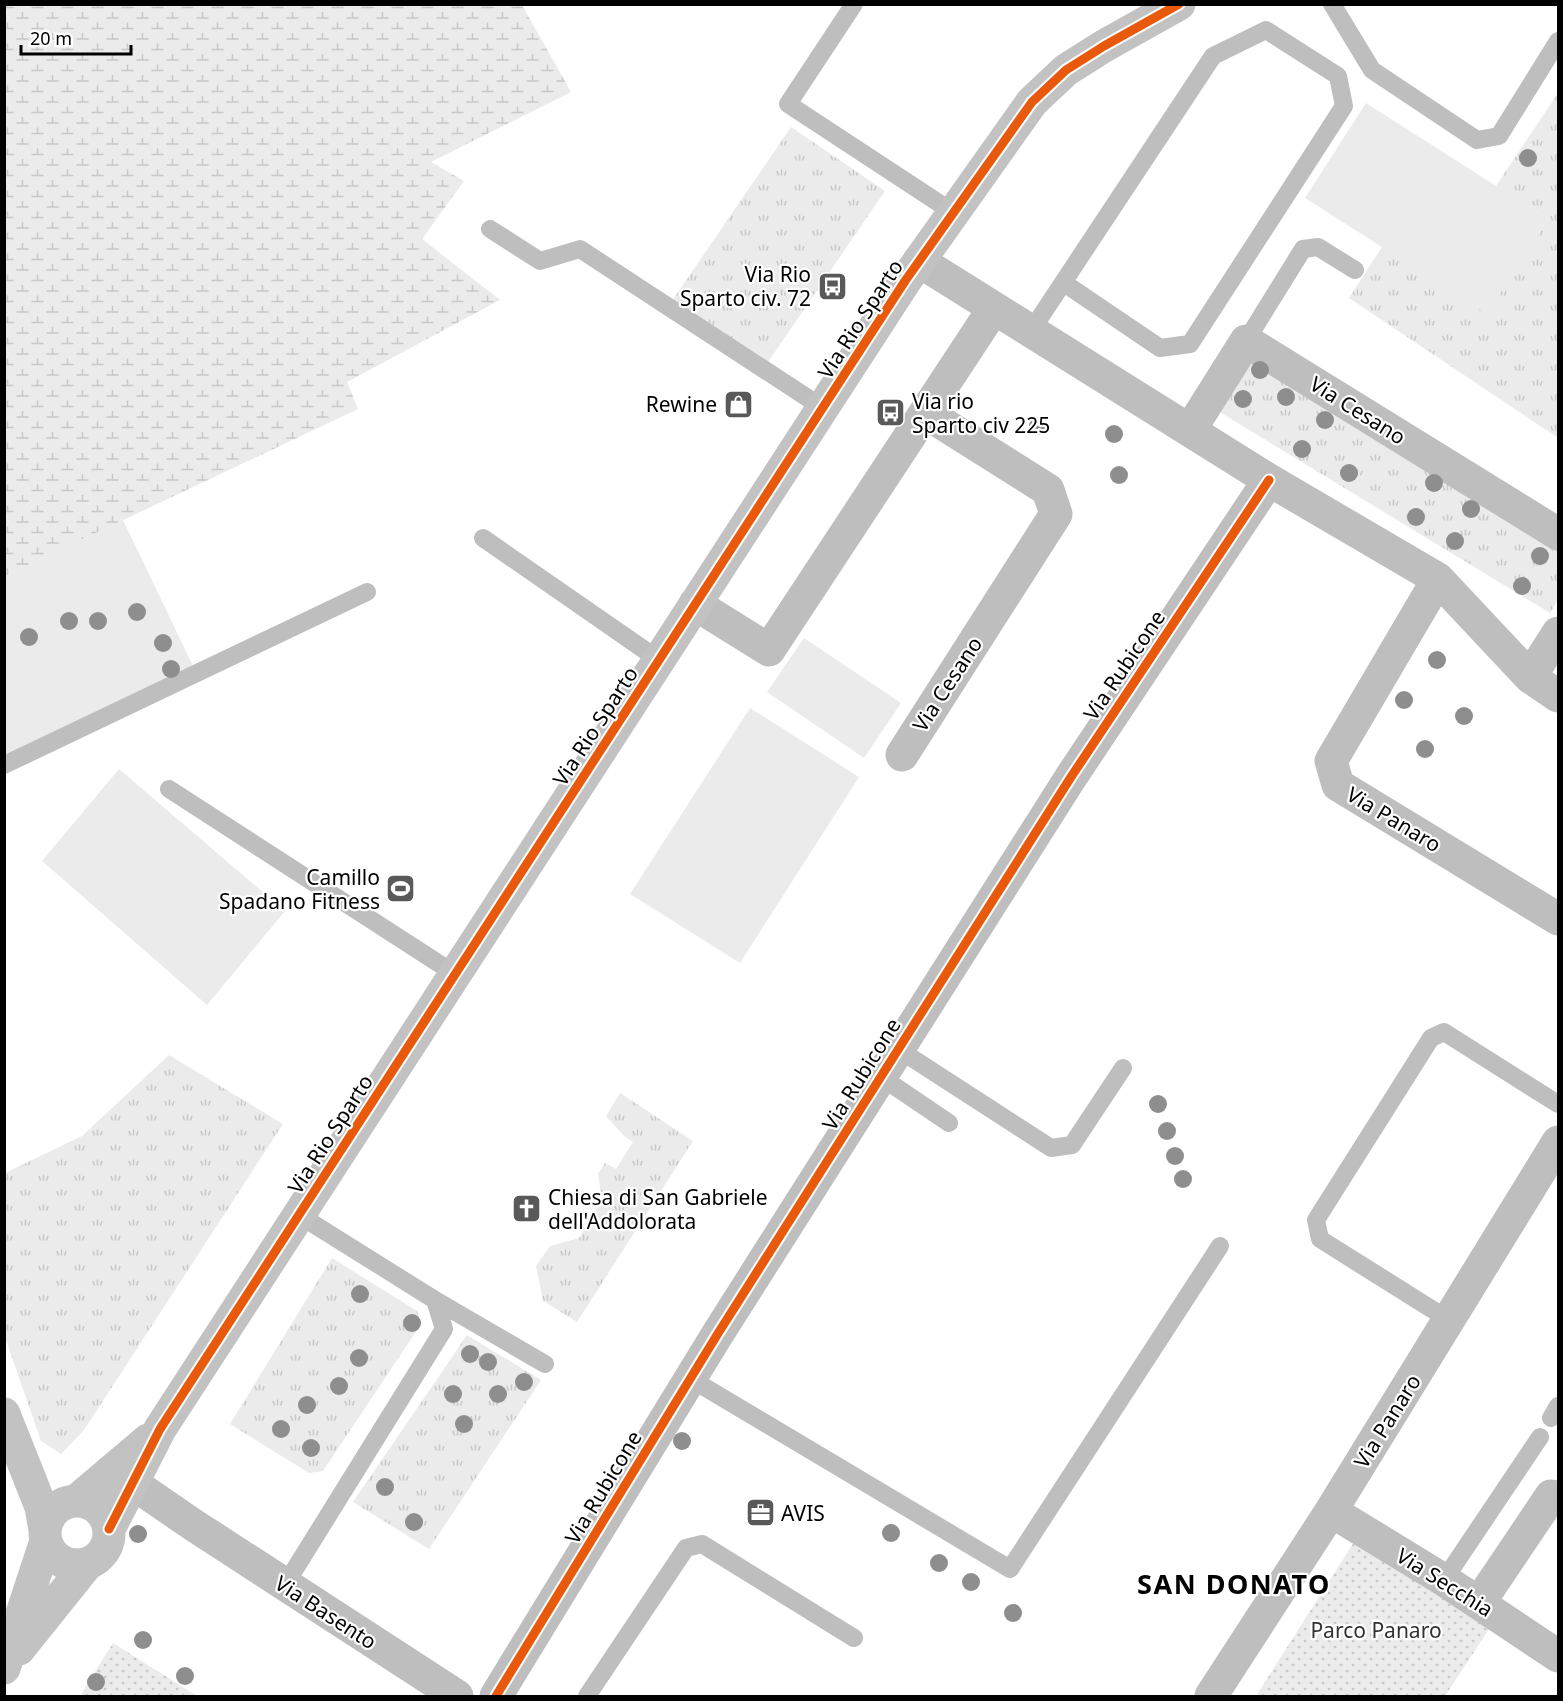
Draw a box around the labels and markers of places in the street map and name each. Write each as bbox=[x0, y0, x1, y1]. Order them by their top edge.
place label: Via Rio Sparto civ. 72 bbox=[680, 260, 811, 312]
bus stop icon: Via Rio Sparto civ. 72 bbox=[816, 270, 848, 302]
place label: Via rio Sparto civ 225 bbox=[912, 387, 1050, 439]
shop icon: Rewine bbox=[722, 388, 754, 420]
place label: Rewine bbox=[646, 390, 717, 418]
bus stop icon: Via rio Sparto civ 225 bbox=[875, 397, 907, 429]
place label: Camillo Spadano Fitness bbox=[219, 863, 380, 915]
sports icon: Camillo Spadano Fitness bbox=[385, 873, 417, 905]
place label: Chiesa di San Gabriele dell'Addolorata bbox=[548, 1183, 768, 1235]
church icon: Chiesa di San Gabriele dell'Addolorata bbox=[511, 1193, 543, 1225]
office icon: AVIS bbox=[744, 1497, 776, 1529]
place label: AVIS bbox=[781, 1499, 825, 1527]

